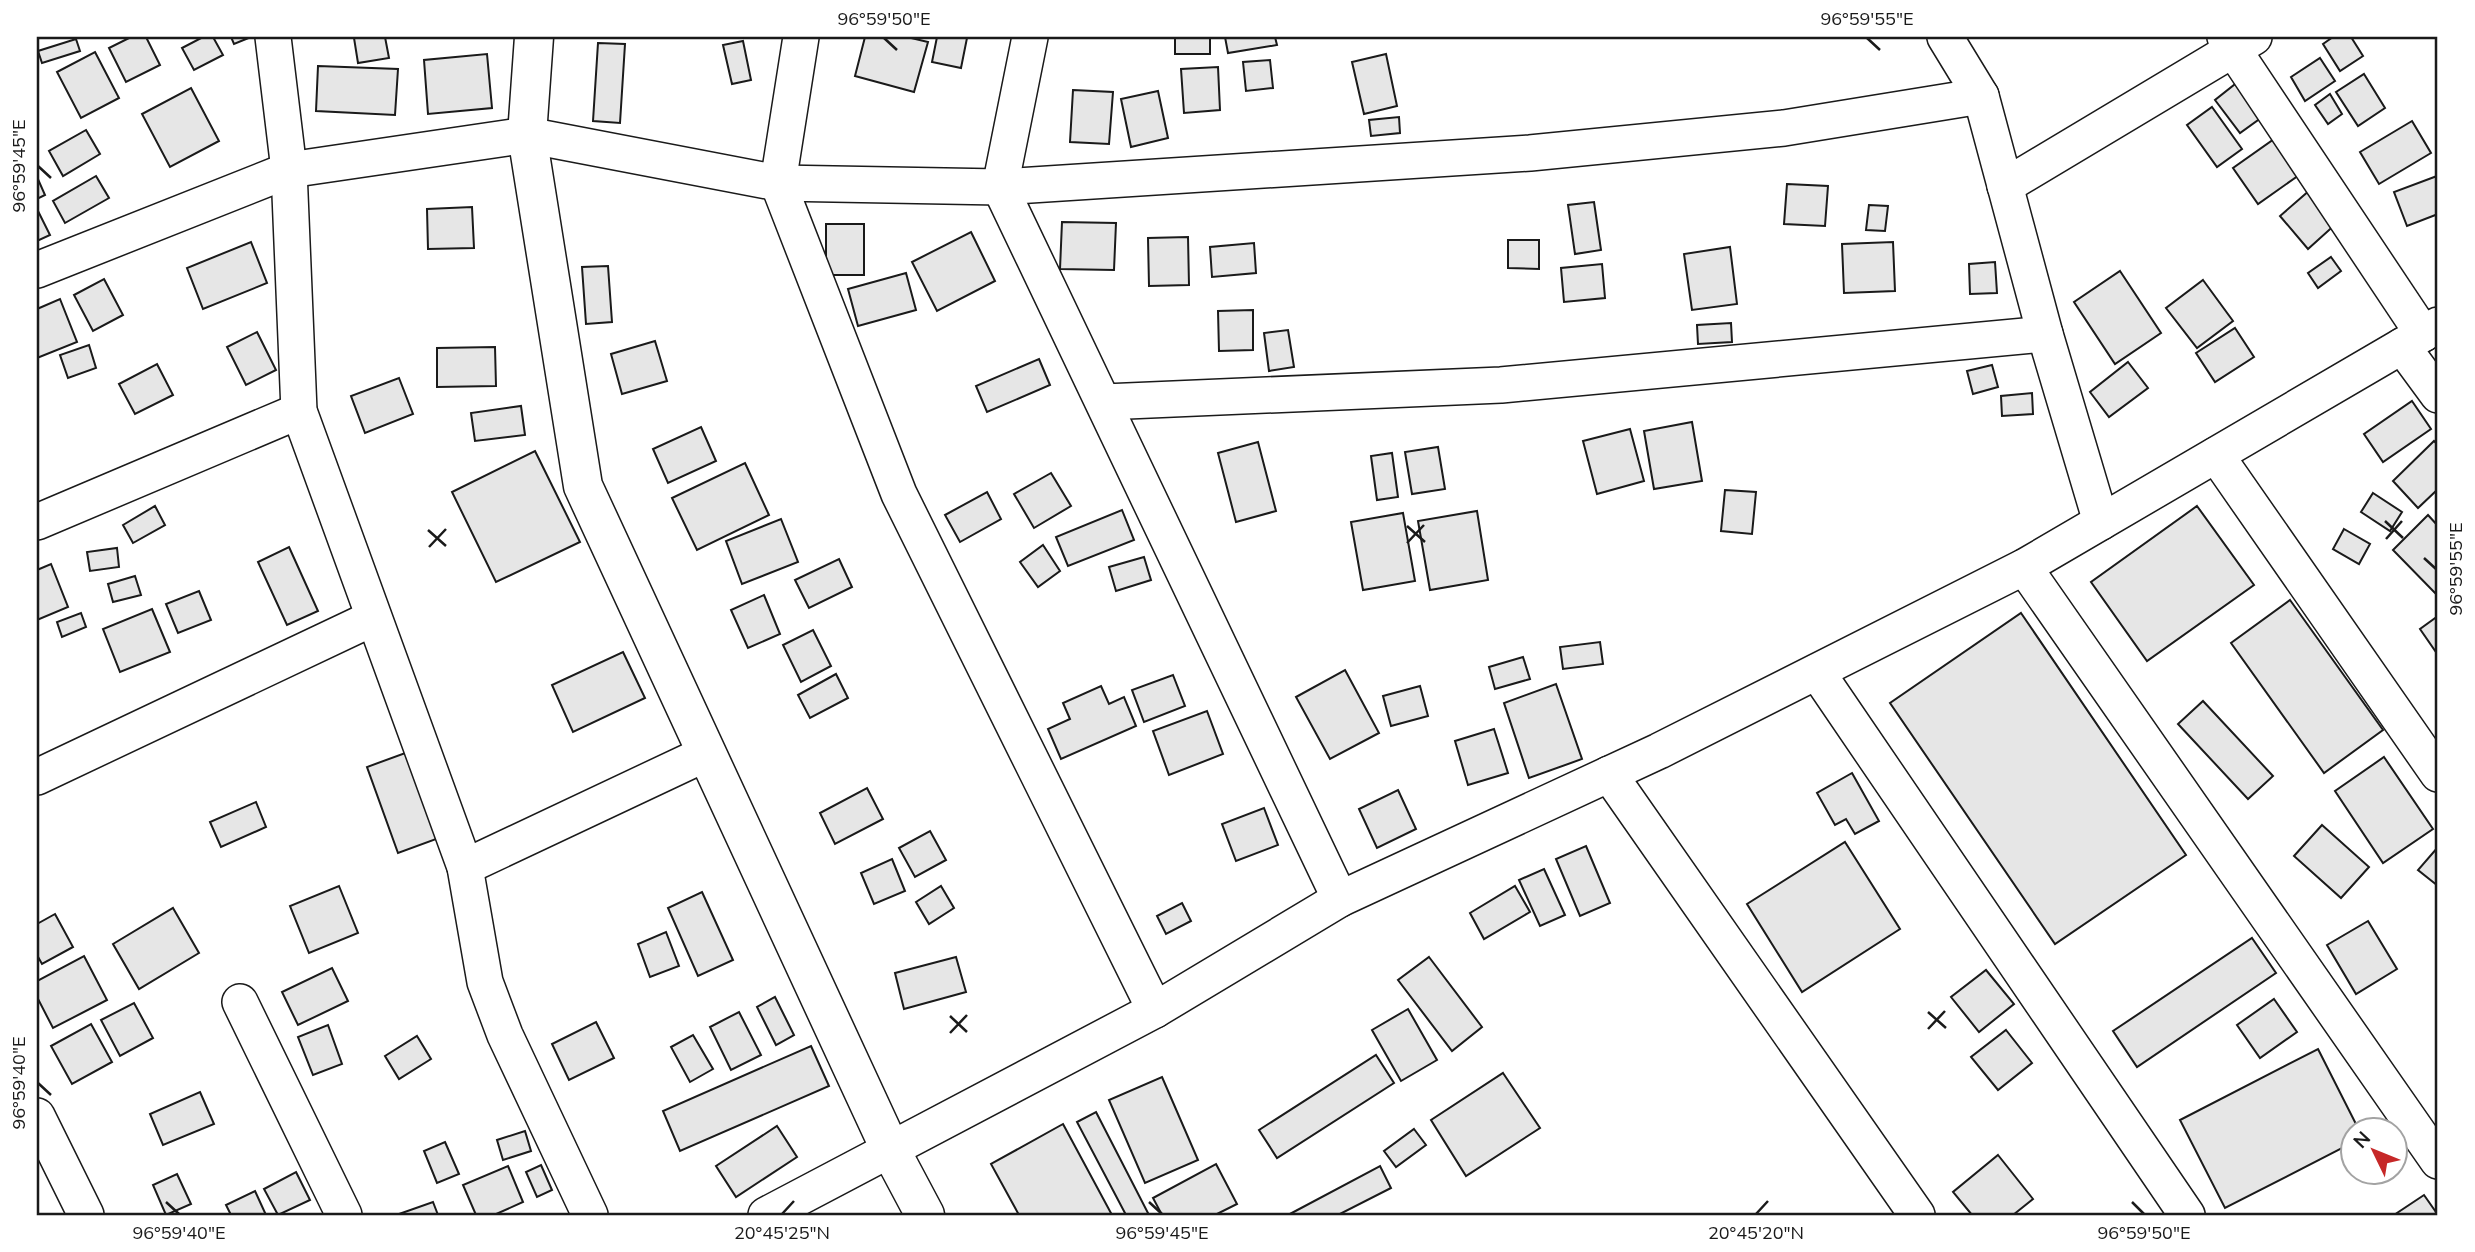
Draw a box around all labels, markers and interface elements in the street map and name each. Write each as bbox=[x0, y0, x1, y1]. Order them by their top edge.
text: 96°59'50"E bbox=[837, 7, 931, 30]
text: 96°59'55"E bbox=[1820, 7, 1914, 30]
text: 96°59'45"E bbox=[7, 119, 30, 213]
text: 96°59'55"E bbox=[2444, 522, 2467, 616]
text: 96°59'40"E bbox=[7, 1036, 30, 1130]
north arrow bbox=[2338, 1116, 2408, 1186]
text: N bbox=[2348, 1126, 2375, 1153]
text: 96°59'40"E bbox=[132, 1221, 226, 1244]
text: 20°45'25"N bbox=[734, 1221, 830, 1244]
text: 96°59'45"E bbox=[1115, 1221, 1209, 1244]
text: 20°45'20"N bbox=[1708, 1221, 1804, 1244]
text: 96°59'50"E bbox=[2097, 1221, 2191, 1244]

